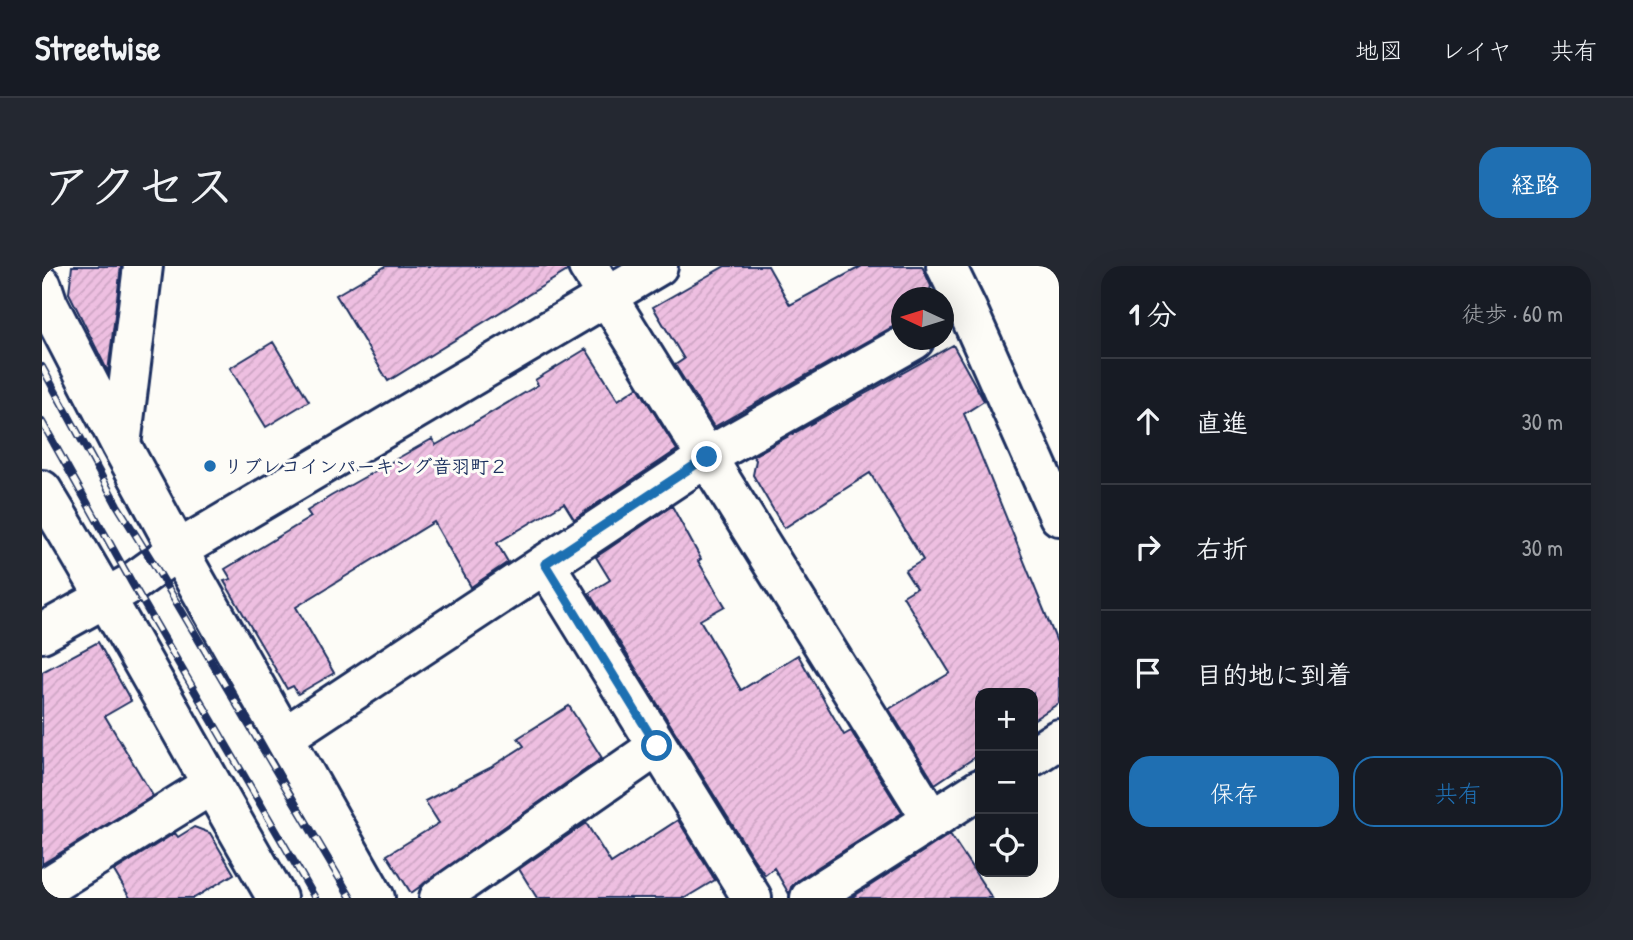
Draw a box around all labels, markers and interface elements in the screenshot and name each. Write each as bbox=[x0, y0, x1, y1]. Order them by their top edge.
text: Streetwise bbox=[35, 26, 160, 70]
text: 地図 bbox=[1355, 34, 1403, 66]
text: レイヤ bbox=[1441, 34, 1512, 66]
text: 共有 bbox=[1550, 34, 1598, 66]
button: 経路 bbox=[1479, 147, 1591, 218]
text: アクセス bbox=[42, 152, 235, 218]
north arrow bbox=[891, 287, 954, 350]
text: 1 分 bbox=[1129, 294, 1177, 334]
text: 徒歩 · 60 m bbox=[1461, 298, 1563, 329]
icon: ahead bbox=[1129, 402, 1167, 440]
text: 直進 bbox=[1196, 405, 1248, 440]
text: 30 m bbox=[1521, 406, 1563, 437]
route end bbox=[691, 441, 722, 472]
place label: リブレコインパーキング音羽町２ bbox=[224, 453, 508, 479]
marker: リブレコインパーキング音羽町２ bbox=[202, 458, 218, 474]
icon: right bbox=[1129, 528, 1167, 566]
text: 右折 bbox=[1196, 531, 1248, 566]
text: 30 m bbox=[1521, 532, 1563, 563]
icon: arrive bbox=[1129, 654, 1167, 692]
text: 目的地に到着 bbox=[1196, 657, 1352, 692]
map controls bbox=[975, 688, 1038, 877]
button: + bbox=[975, 688, 1038, 751]
route start bbox=[641, 730, 672, 761]
button: − bbox=[975, 751, 1038, 814]
button: 保存 bbox=[1129, 756, 1339, 827]
button: 共有 bbox=[1353, 756, 1563, 827]
button: locate bbox=[975, 814, 1038, 877]

